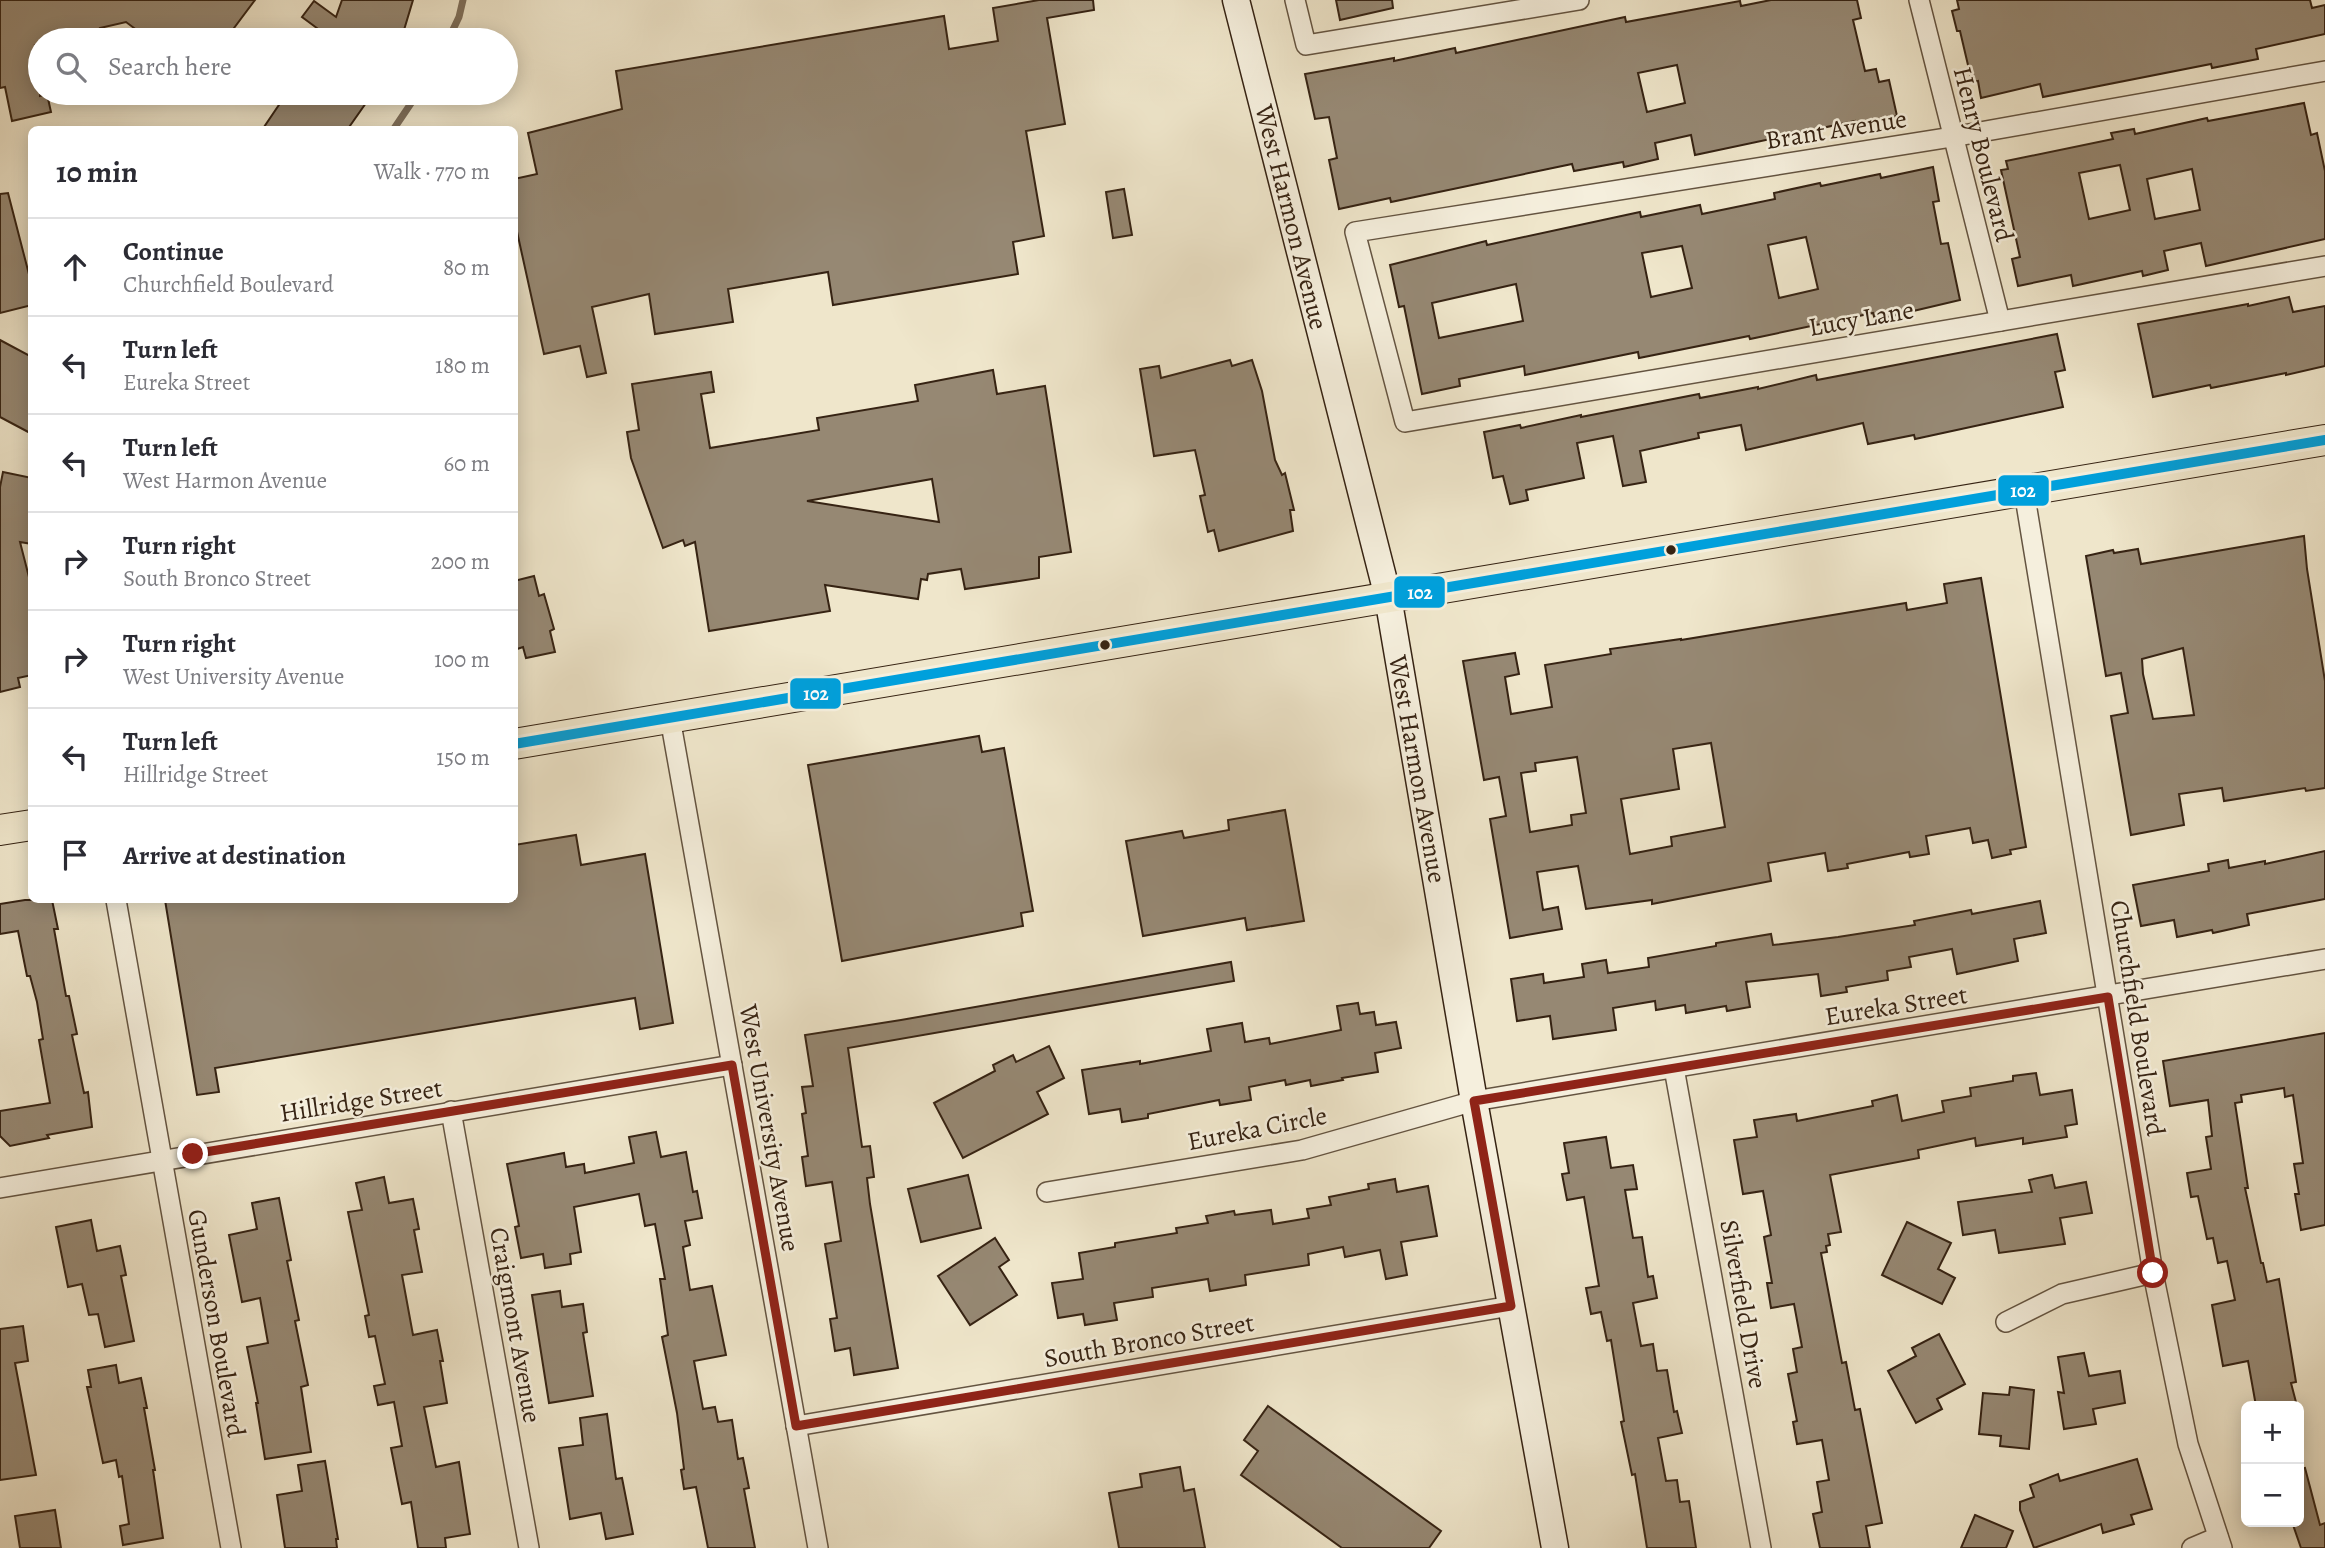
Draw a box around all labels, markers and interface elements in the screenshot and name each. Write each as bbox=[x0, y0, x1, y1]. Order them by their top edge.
search box bbox=[28, 28, 518, 105]
icon: search bbox=[52, 48, 90, 86]
text: Search here bbox=[108, 49, 232, 84]
street label: Henry Boulevard bbox=[1945, 63, 2022, 245]
street label: West Harmon Avenue bbox=[1246, 100, 1336, 333]
street label: Brant Avenue bbox=[1763, 101, 1909, 158]
text: 10 min bbox=[56, 152, 138, 192]
text: Walk · 770 m bbox=[374, 156, 490, 187]
text: Continue bbox=[123, 234, 224, 269]
icon: ahead bbox=[56, 248, 94, 286]
text: 80 m bbox=[443, 252, 490, 283]
text: Churchfield Boulevard bbox=[123, 269, 334, 300]
street label: Lucy Lane bbox=[1806, 292, 1916, 345]
text: Turn left bbox=[123, 332, 218, 367]
icon: left bbox=[56, 346, 94, 384]
text: 180 m bbox=[435, 350, 490, 381]
text: Eureka Street bbox=[123, 367, 250, 398]
text: Turn left bbox=[123, 430, 218, 465]
icon: left bbox=[56, 444, 94, 482]
text: 60 m bbox=[443, 448, 490, 479]
text: West Harmon Avenue bbox=[123, 465, 327, 496]
line badge: 102 bbox=[1997, 474, 2050, 507]
text: 102 bbox=[2010, 478, 2036, 504]
text: Turn right bbox=[123, 528, 236, 563]
icon: right bbox=[56, 542, 94, 580]
unlabelled marker bbox=[1664, 543, 1678, 557]
text: 200 m bbox=[431, 546, 490, 577]
text: South Bronco Street bbox=[123, 563, 311, 594]
line badge: 102 bbox=[1393, 575, 1446, 609]
text: 102 bbox=[1407, 580, 1433, 606]
text: Turn right bbox=[123, 626, 236, 661]
unlabelled marker bbox=[1098, 638, 1112, 652]
icon: right bbox=[56, 640, 94, 678]
text: 100 m bbox=[434, 644, 490, 675]
street label: West Harmon Avenue bbox=[1380, 651, 1455, 886]
text: West University Avenue bbox=[123, 661, 344, 692]
line badge: 102 bbox=[789, 677, 842, 710]
text: 102 bbox=[803, 681, 829, 707]
text: Turn left bbox=[123, 724, 218, 759]
icon: left bbox=[56, 738, 94, 776]
text: 150 m bbox=[436, 742, 490, 773]
text: Hillridge Street bbox=[123, 759, 268, 790]
icon: arrive bbox=[56, 836, 94, 874]
text: Arrive at destination bbox=[123, 838, 346, 873]
street label: Churchfield Boulevard bbox=[2102, 898, 2173, 1139]
street label: Eureka Street bbox=[1822, 977, 1970, 1034]
street label: West University Avenue bbox=[730, 1001, 808, 1254]
street label: Hillridge Street bbox=[277, 1070, 445, 1131]
street label: Eureka Circle bbox=[1184, 1098, 1330, 1159]
route end bbox=[177, 1138, 208, 1169]
street label: Gunderson Boulevard bbox=[179, 1206, 254, 1440]
street label: Silverfield Drive bbox=[1711, 1217, 1776, 1391]
street label: Craigmont Avenue bbox=[481, 1225, 550, 1426]
route start bbox=[2137, 1257, 2168, 1288]
street label: South Bronco Street bbox=[1041, 1305, 1257, 1376]
map controls bbox=[2241, 1401, 2304, 1527]
button: + bbox=[2241, 1401, 2304, 1464]
button: − bbox=[2241, 1464, 2304, 1527]

